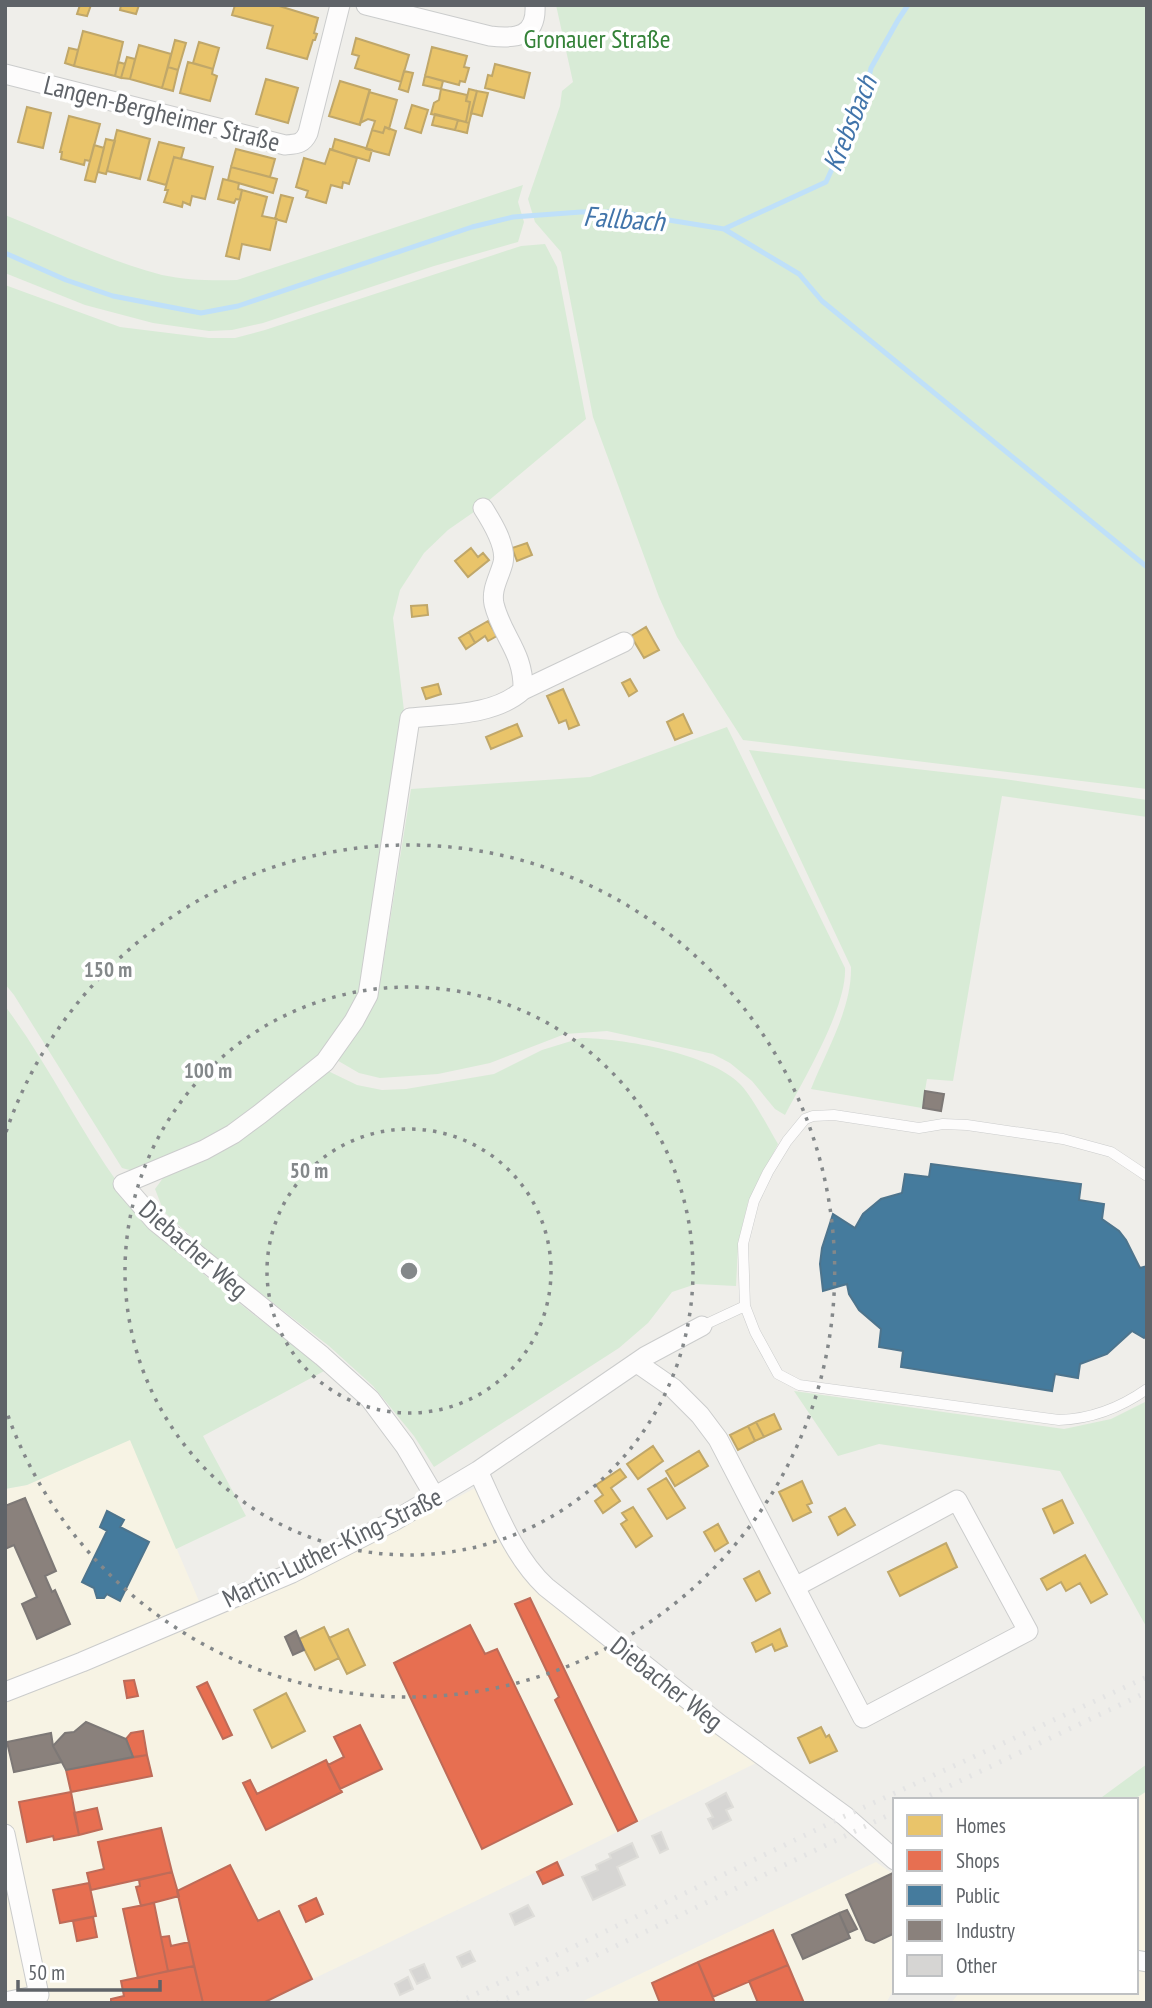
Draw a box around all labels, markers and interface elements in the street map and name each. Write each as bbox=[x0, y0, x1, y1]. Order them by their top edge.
park label: Gronauer Straße bbox=[524, 22, 670, 55]
street label: Langen-Bergheimer Straße bbox=[41, 68, 283, 158]
water label: Krebsbach bbox=[813, 68, 885, 176]
water label: Fallbach bbox=[582, 197, 668, 239]
text: 150 m bbox=[84, 956, 132, 983]
text: 100 m bbox=[184, 1057, 232, 1084]
text: 50 m bbox=[290, 1157, 328, 1184]
street label: Diebacher Weg bbox=[133, 1193, 255, 1305]
centre of rings bbox=[397, 1259, 421, 1283]
street label: Martin-Luther-King-Straße bbox=[217, 1480, 447, 1614]
street label: Diebacher Weg bbox=[604, 1629, 730, 1737]
legend bbox=[893, 1798, 1138, 1994]
text: Homes bbox=[956, 1812, 1006, 1839]
text: Shops bbox=[956, 1847, 1000, 1874]
text: Public bbox=[956, 1882, 1001, 1909]
text: Industry bbox=[956, 1917, 1015, 1944]
scale bar bbox=[18, 1948, 159, 1992]
text: Other bbox=[956, 1952, 997, 1979]
text: 50 m bbox=[28, 1959, 65, 1986]

